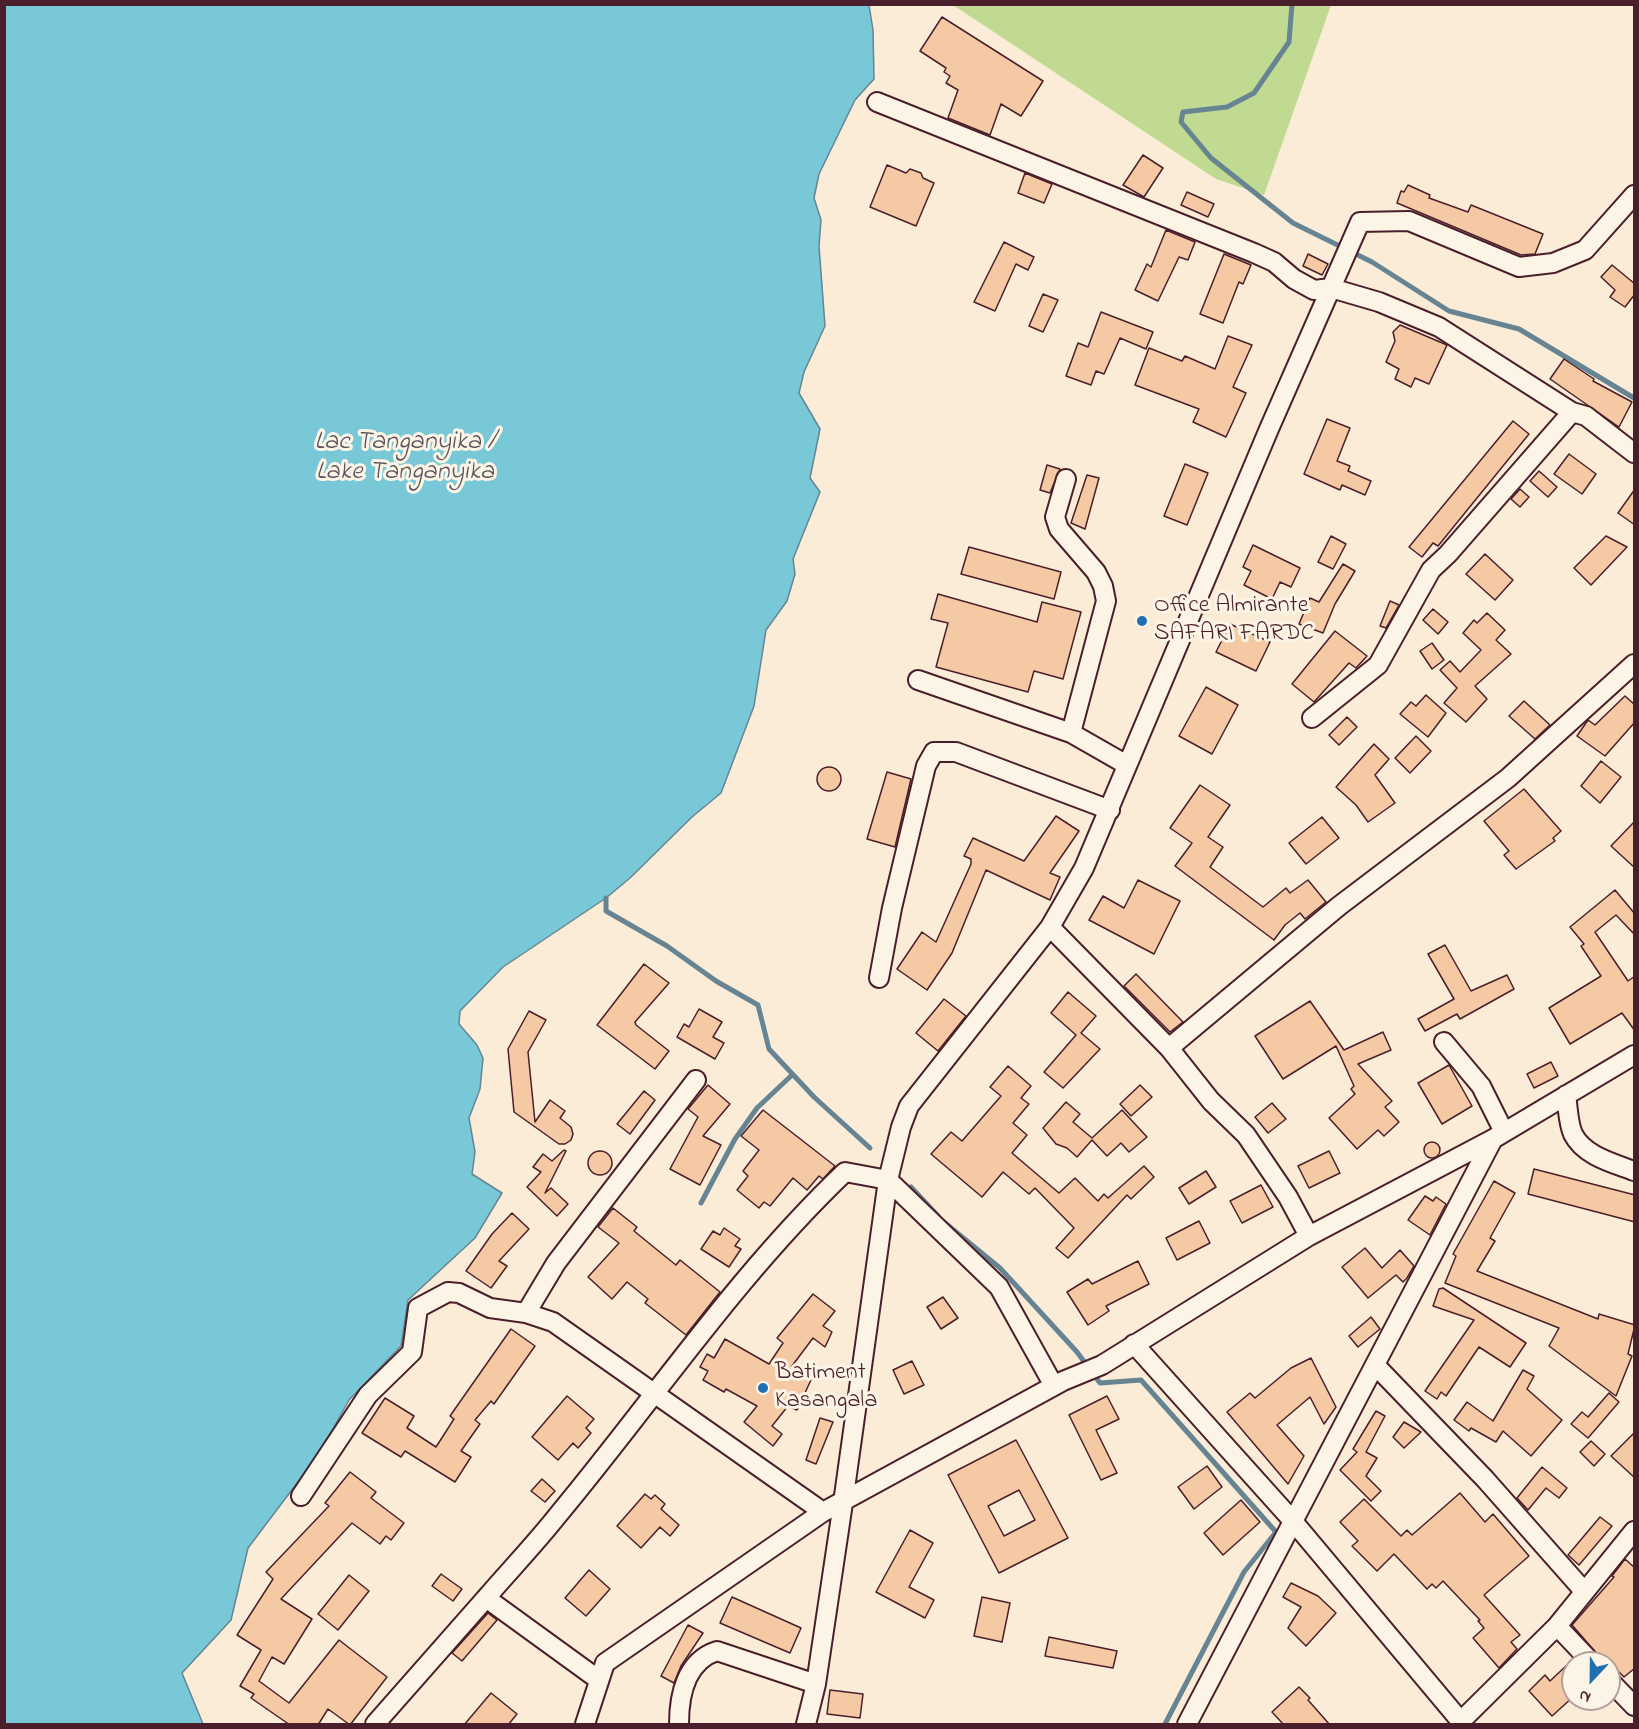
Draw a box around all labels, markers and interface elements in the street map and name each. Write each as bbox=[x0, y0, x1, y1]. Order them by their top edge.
water label: Lac Tanganyika / Lake Tanganyika bbox=[314, 428, 496, 490]
place label: Office Almirante SAFARI FARDC bbox=[1154, 593, 1314, 649]
marker: Office Almirante SAFARI FARDC bbox=[1135, 614, 1149, 628]
place label: Batiment Kasangala bbox=[775, 1360, 877, 1416]
marker: Batiment Kasangala bbox=[756, 1381, 770, 1395]
north arrow bbox=[1561, 1651, 1621, 1711]
text: N bbox=[1575, 1683, 1595, 1709]

